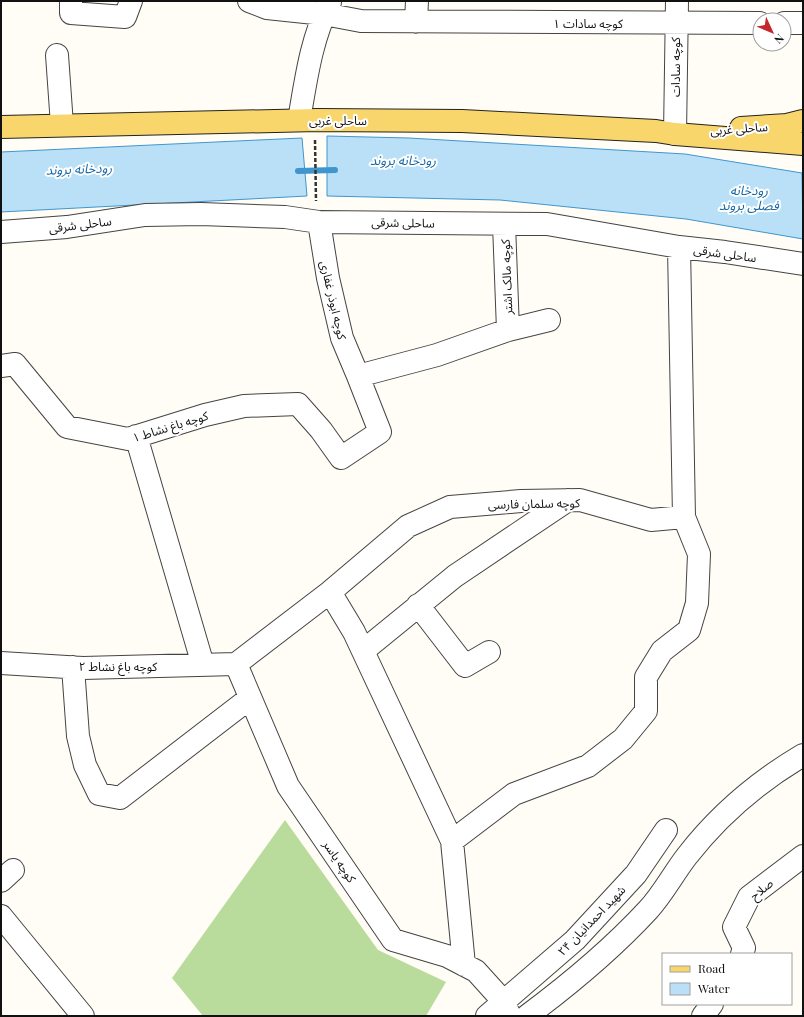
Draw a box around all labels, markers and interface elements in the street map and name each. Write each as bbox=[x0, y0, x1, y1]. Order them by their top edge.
north arrow bbox=[752, 12, 792, 52]
street label: کوچه سادات ۱ bbox=[553, 15, 624, 32]
text: N bbox=[771, 31, 788, 47]
street label: کوچه سادات bbox=[667, 36, 684, 97]
street label: ساحلی غربی bbox=[309, 112, 367, 128]
street label: ساحلی غربی bbox=[710, 118, 768, 138]
water label: رودخانه بروند bbox=[370, 151, 436, 169]
water label: رودخانه بروند bbox=[46, 158, 113, 179]
water label: رودخانه فصلی بروند bbox=[719, 181, 780, 214]
street label: ساحلی شرقی bbox=[48, 212, 112, 236]
street label: ساحلی شرقی bbox=[371, 213, 435, 231]
street label: کوچه مالک اشتر bbox=[497, 238, 516, 316]
street label: ساحلی شرقی bbox=[692, 241, 758, 265]
street label: کوچه ابوذر غفاری bbox=[316, 259, 351, 342]
street label: کوچه باغ نشاط ۱ bbox=[130, 407, 211, 447]
street label: کوچه سلمان فارسی bbox=[488, 494, 581, 513]
street label: کوچه باغ نشاط ۲ bbox=[79, 658, 158, 676]
street label: کوچه یاسر bbox=[319, 836, 361, 887]
street label: صلاح bbox=[746, 875, 777, 905]
street label: شهید احمدانیان ۲۴ bbox=[553, 881, 629, 959]
legend bbox=[662, 953, 792, 1005]
text: Road bbox=[698, 960, 725, 976]
text: Water bbox=[697, 980, 731, 996]

